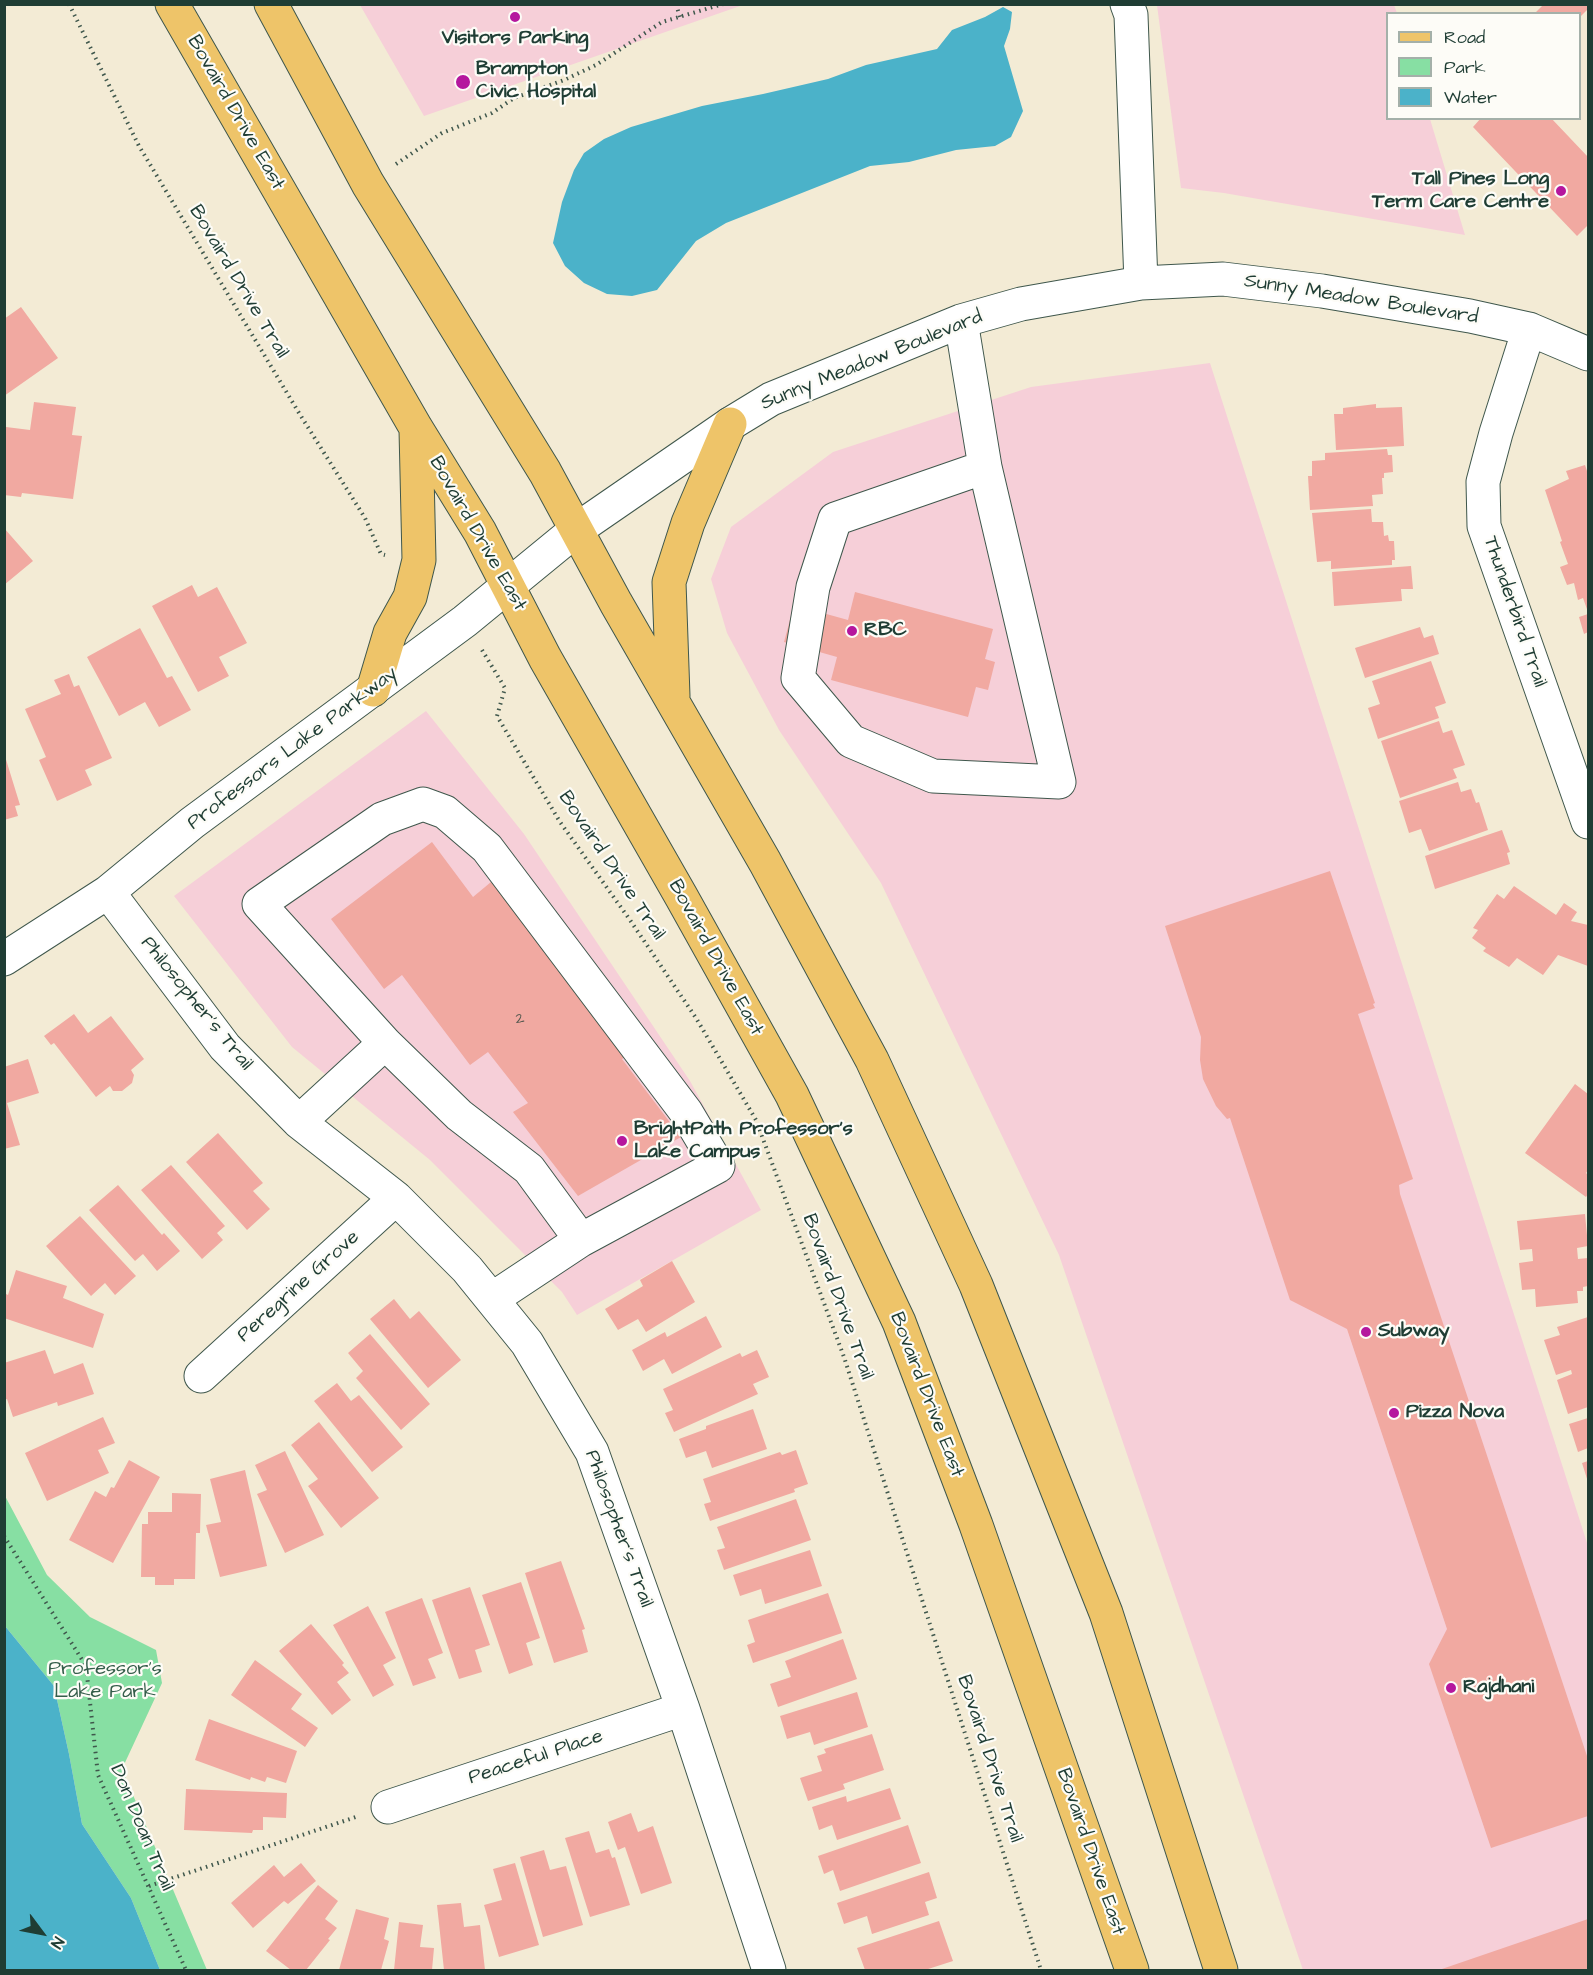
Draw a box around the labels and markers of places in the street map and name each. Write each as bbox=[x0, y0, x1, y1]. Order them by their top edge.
marker: Visitors Parking bbox=[508, 10, 522, 24]
place label: Visitors Parking bbox=[442, 27, 588, 51]
place label: Brampton Civic Hospital bbox=[476, 58, 596, 105]
marker: Brampton Civic Hospital bbox=[454, 73, 472, 91]
place label: Tall Pines Long Term Care Centre bbox=[1372, 168, 1549, 215]
marker: Tall Pines Long Term Care Centre bbox=[1554, 184, 1568, 198]
place label: RBC bbox=[864, 619, 907, 643]
marker: RBC bbox=[845, 624, 859, 638]
place label: BrightPath Professor's Lake Campus bbox=[634, 1118, 853, 1165]
marker: BrightPath Professor's Lake Campus bbox=[615, 1134, 629, 1148]
place label: Subway bbox=[1378, 1320, 1450, 1344]
marker: Subway bbox=[1359, 1325, 1373, 1339]
place label: Pizza Nova bbox=[1406, 1401, 1504, 1425]
marker: Pizza Nova bbox=[1387, 1406, 1401, 1420]
place label: Rajdhani bbox=[1463, 1676, 1534, 1700]
marker: Rajdhani bbox=[1444, 1681, 1458, 1695]

